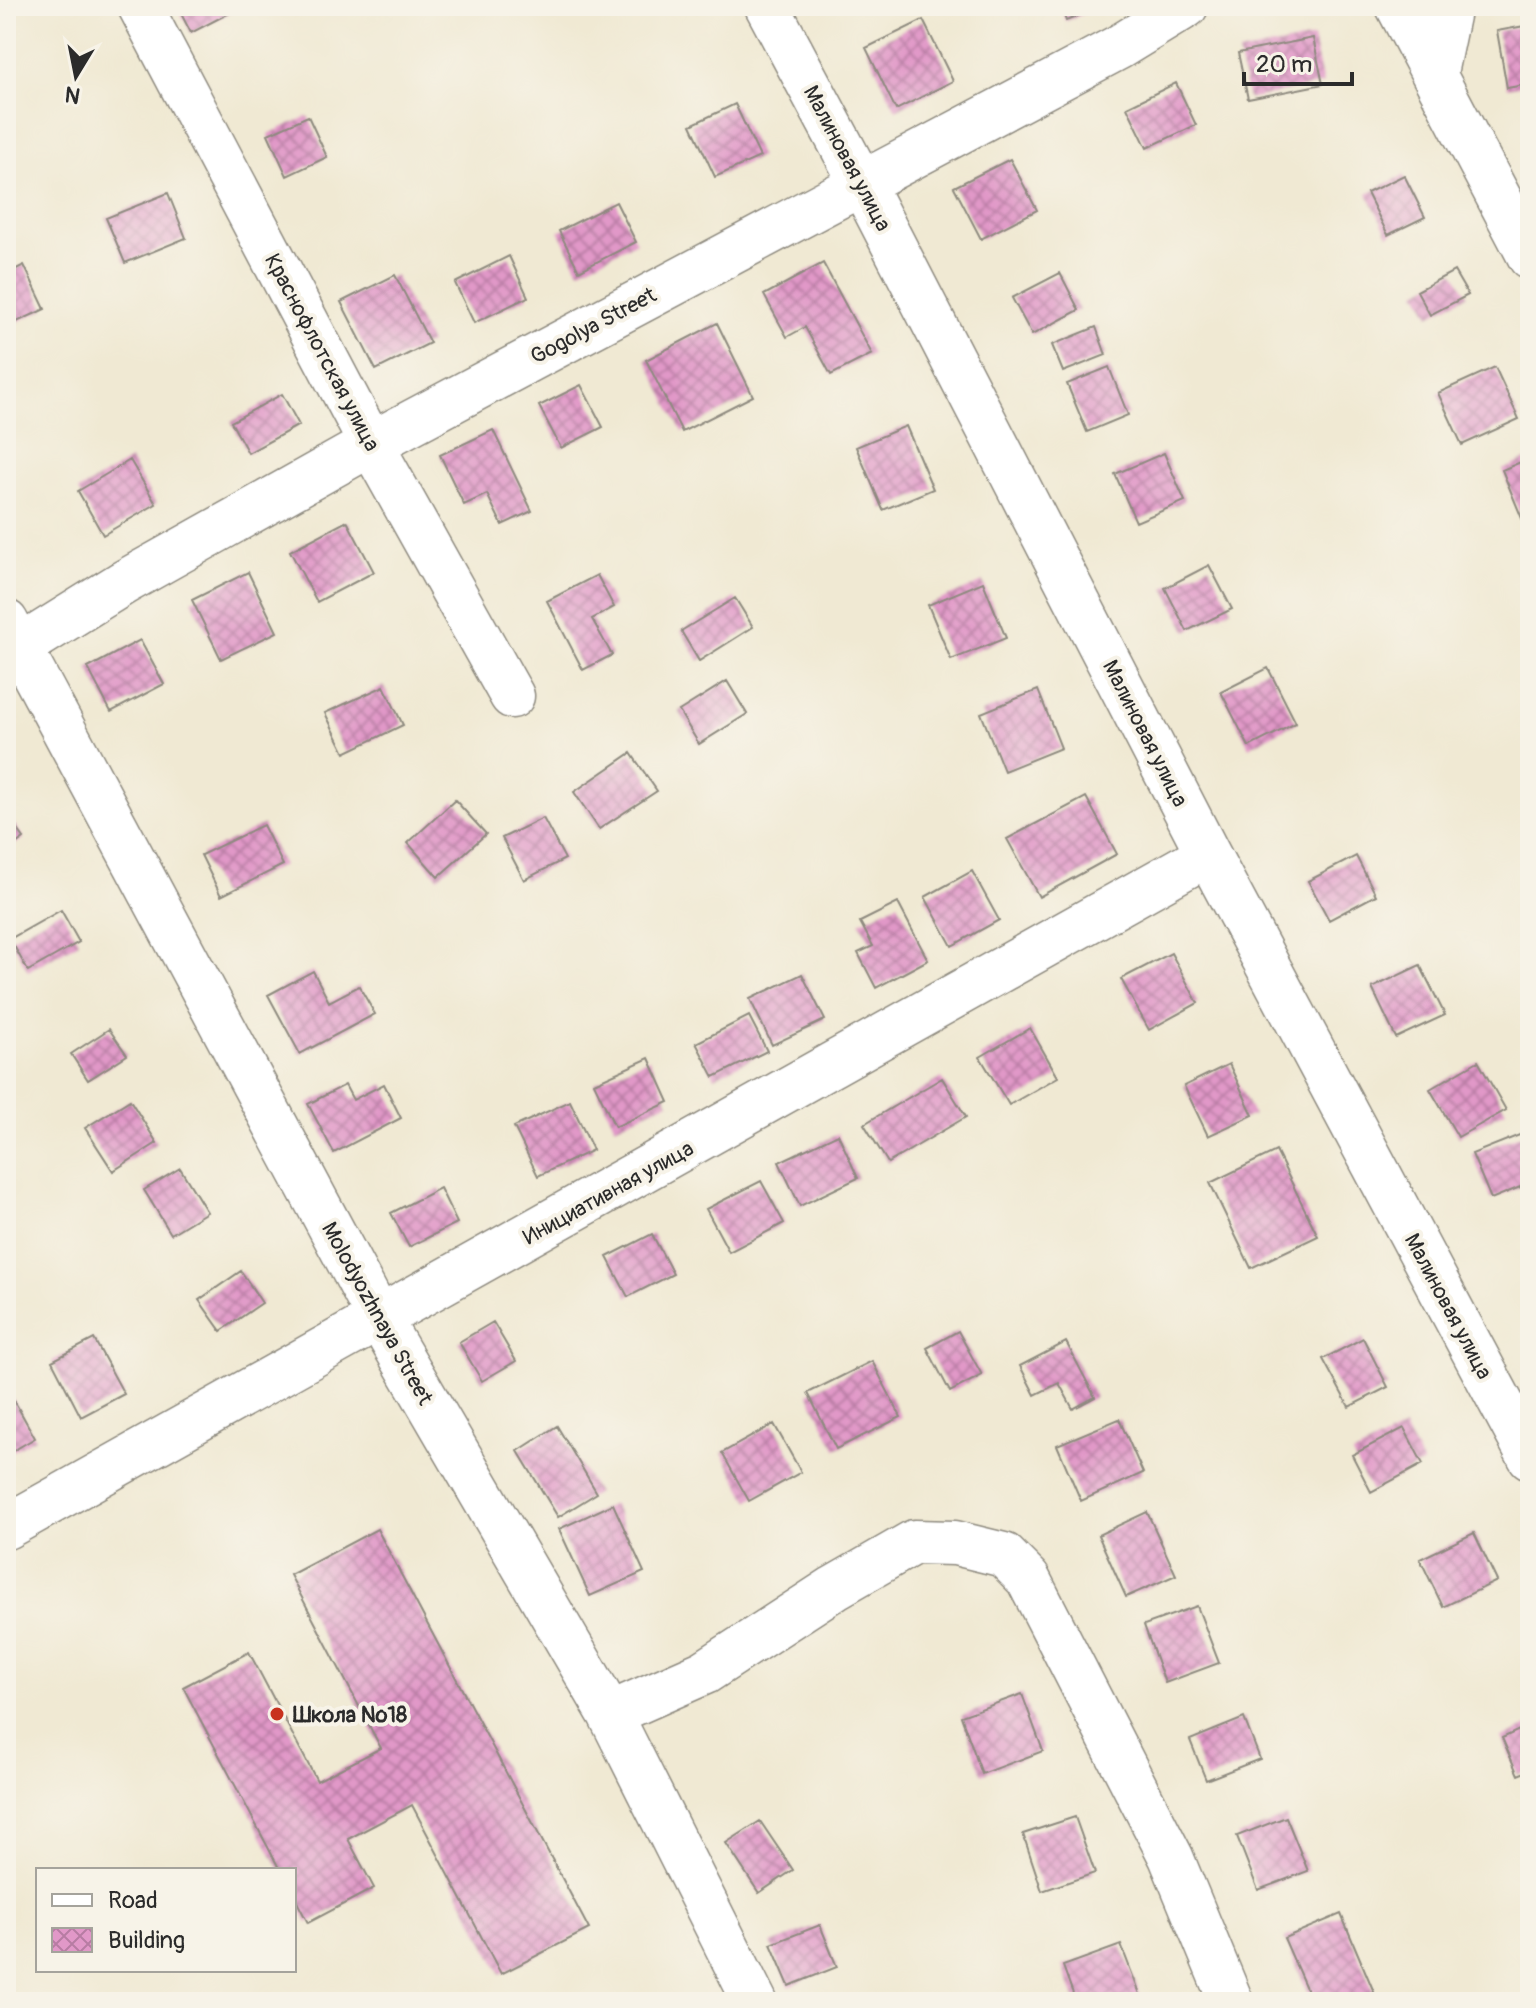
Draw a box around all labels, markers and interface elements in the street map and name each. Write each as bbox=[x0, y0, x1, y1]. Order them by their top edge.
north arrow bbox=[36, 36, 116, 116]
scale bar bbox=[1244, 36, 1352, 86]
text: 20 m bbox=[1256, 50, 1312, 79]
text: N bbox=[63, 80, 82, 110]
street label: Малиновая улица bbox=[797, 81, 897, 236]
street label: Краснофлотская улица bbox=[258, 249, 386, 456]
street label: Gogolya Street bbox=[526, 281, 661, 371]
street label: Малиновая улица bbox=[1096, 655, 1194, 812]
street label: Инициативная улица bbox=[518, 1134, 699, 1251]
street label: Molodyozhnaya Street bbox=[315, 1217, 439, 1410]
street label: Малиновая улица bbox=[1398, 1229, 1498, 1384]
place label: Школа №18 bbox=[292, 1701, 407, 1729]
marker: Школа №18 bbox=[268, 1705, 286, 1723]
legend bbox=[36, 1868, 296, 1972]
text: Road bbox=[108, 1886, 158, 1915]
text: Building bbox=[108, 1926, 185, 1955]

